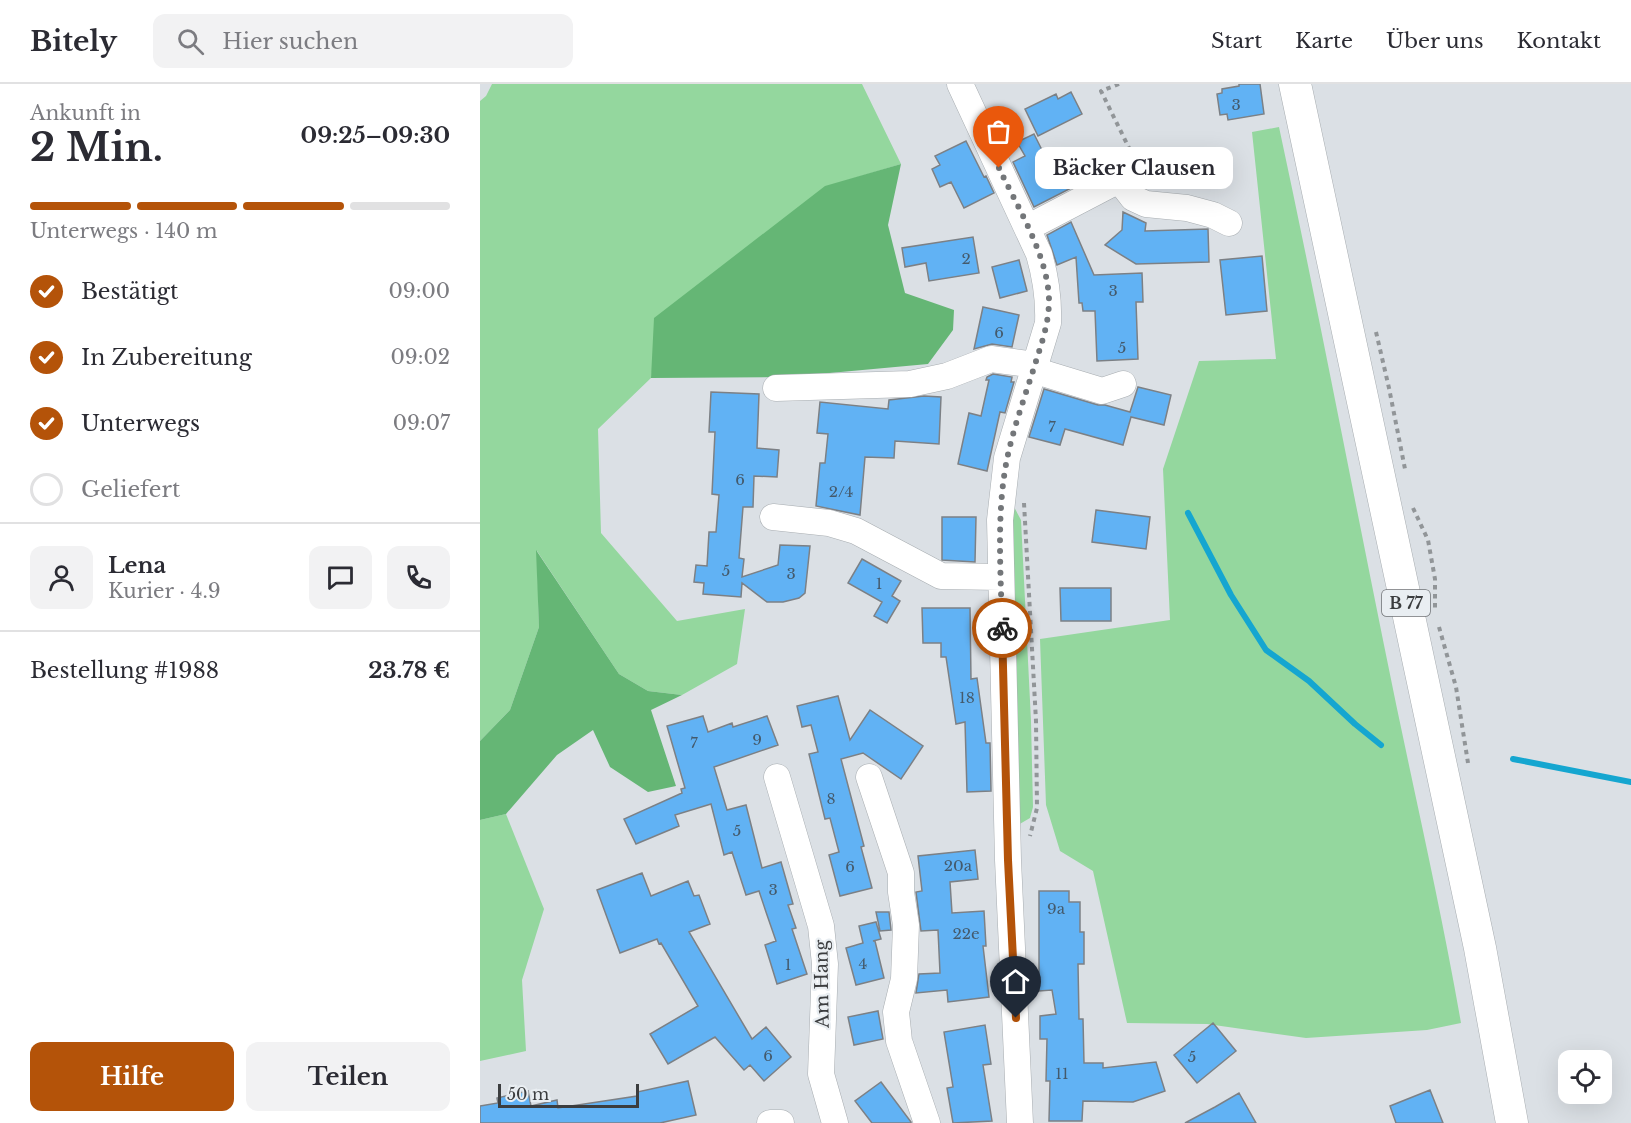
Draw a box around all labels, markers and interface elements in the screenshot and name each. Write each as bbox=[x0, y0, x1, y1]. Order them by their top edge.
search box bbox=[153, 14, 573, 68]
text: Bitely bbox=[30, 24, 117, 59]
icon: search bbox=[174, 25, 207, 58]
text: Hier suchen bbox=[222, 28, 358, 55]
text: Start bbox=[1211, 28, 1262, 54]
text: Karte bbox=[1295, 28, 1353, 54]
text: Über uns bbox=[1386, 28, 1484, 54]
text: Kontakt bbox=[1517, 28, 1601, 54]
house number: 3 bbox=[1231, 95, 1241, 114]
text: Ankunft in bbox=[30, 101, 141, 125]
pin bbox=[973, 106, 1024, 168]
icon: bag bbox=[982, 115, 1015, 148]
text: 09:25–09:30 bbox=[301, 122, 450, 149]
text: 2 Min. bbox=[30, 123, 163, 172]
callout: Bäcker Clausen bbox=[1035, 147, 1233, 189]
text: Bäcker Clausen bbox=[1053, 156, 1215, 180]
text: Unterwegs · 140 m bbox=[30, 219, 217, 243]
house number: 2 bbox=[961, 249, 971, 268]
icon: check bbox=[30, 275, 63, 308]
text: Bestätigt bbox=[81, 278, 178, 305]
text: 09:00 bbox=[389, 279, 450, 303]
house number: 3 bbox=[1108, 281, 1118, 300]
house number: 6 bbox=[994, 323, 1004, 342]
house number: 5 bbox=[1118, 338, 1126, 357]
icon: check bbox=[30, 341, 63, 374]
text: In Zubereitung bbox=[81, 344, 252, 371]
text: 09:02 bbox=[391, 345, 450, 369]
icon: check bbox=[30, 407, 63, 440]
text: Unterwegs bbox=[81, 410, 200, 437]
text: 09:07 bbox=[393, 411, 450, 435]
house number: 7 bbox=[1048, 417, 1056, 436]
house number: 6 bbox=[735, 470, 745, 489]
text: Geliefert bbox=[81, 476, 180, 503]
house number: 2/4 bbox=[829, 482, 853, 501]
button: person bbox=[30, 546, 93, 609]
button: chat bbox=[309, 546, 372, 609]
button: phone bbox=[387, 546, 450, 609]
text: Lena bbox=[108, 552, 166, 579]
house number: 5 bbox=[722, 561, 730, 580]
house number: 3 bbox=[786, 564, 796, 583]
house number: 1 bbox=[876, 574, 882, 593]
text: Kurier · 4.9 bbox=[108, 579, 221, 603]
road number: B 77 bbox=[1382, 590, 1430, 616]
courier bbox=[972, 598, 1032, 658]
icon: bike bbox=[986, 612, 1019, 645]
text: Bestellung #1988 bbox=[30, 657, 219, 684]
text: 23.78 € bbox=[368, 657, 450, 684]
house number: 18 bbox=[959, 688, 975, 707]
house number: 9 bbox=[752, 730, 762, 749]
house number: 7 bbox=[690, 733, 698, 752]
house number: 8 bbox=[826, 789, 836, 808]
house number: 5 bbox=[733, 821, 741, 840]
house number: 20a bbox=[944, 856, 973, 875]
house number: 6 bbox=[845, 857, 855, 876]
house number: 3 bbox=[768, 880, 778, 899]
house number: 9a bbox=[1047, 899, 1066, 918]
house number: 22e bbox=[952, 924, 980, 943]
street label: Am Hang bbox=[810, 940, 834, 1029]
house number: 4 bbox=[859, 954, 867, 973]
house number: 1 bbox=[785, 955, 791, 974]
pin bbox=[990, 956, 1041, 1018]
icon: home bbox=[999, 965, 1032, 998]
button: Hilfe bbox=[30, 1042, 234, 1111]
button: Teilen bbox=[246, 1042, 450, 1111]
house number: 6 bbox=[763, 1046, 773, 1065]
house number: 5 bbox=[1188, 1047, 1196, 1066]
map controls bbox=[1558, 1050, 1612, 1104]
button: locate bbox=[1558, 1050, 1612, 1104]
house number: 11 bbox=[1055, 1064, 1069, 1083]
scale bar bbox=[498, 1081, 639, 1108]
text: 50 m bbox=[507, 1084, 549, 1104]

